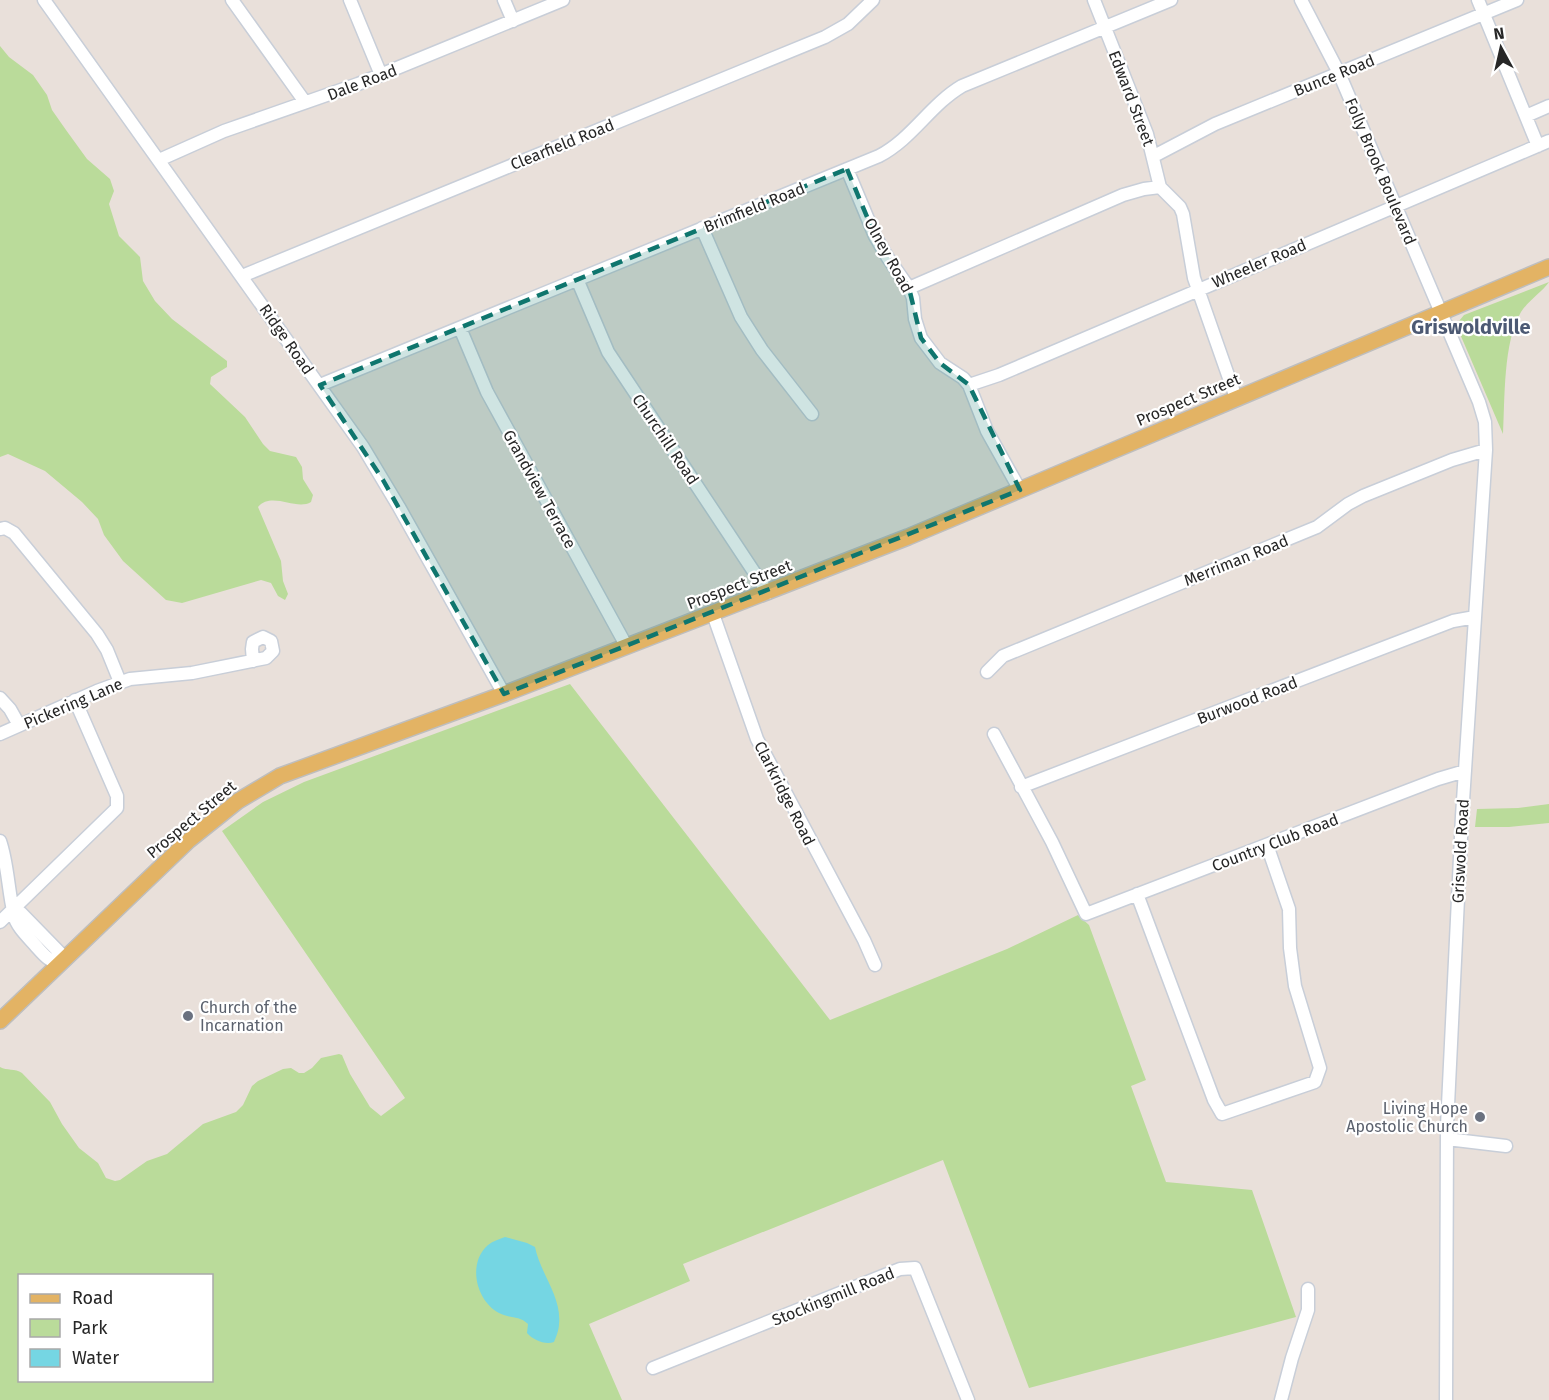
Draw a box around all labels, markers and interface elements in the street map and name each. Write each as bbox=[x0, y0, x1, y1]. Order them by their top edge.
north arrow bbox=[1471, 18, 1531, 78]
text: N bbox=[1492, 23, 1506, 44]
street label: Edward Street bbox=[1105, 48, 1159, 149]
street label: Bunce Road bbox=[1291, 51, 1377, 100]
street label: Dale Road bbox=[325, 60, 400, 104]
street label: Folly Brook Boulevard bbox=[1341, 95, 1420, 248]
street label: Clearfield Road bbox=[508, 115, 617, 174]
street label: Brimfield Road bbox=[701, 179, 808, 236]
street label: Olney Road bbox=[860, 214, 917, 296]
street label: Wheeler Road bbox=[1209, 235, 1309, 292]
street label: Ridge Road bbox=[255, 300, 318, 378]
district label: Griswoldville bbox=[1411, 315, 1531, 339]
street label: Prospect Street bbox=[1133, 369, 1243, 430]
street label: Churchill Road bbox=[628, 390, 703, 488]
street label: Grandview Terrace bbox=[499, 427, 580, 552]
street label: Merriman Road bbox=[1181, 531, 1291, 590]
street label: Prospect Street bbox=[684, 556, 794, 613]
street label: Burwood Road bbox=[1194, 673, 1300, 728]
street label: Pickering Lane bbox=[21, 674, 125, 733]
street label: Clarkridge Road bbox=[750, 738, 819, 849]
street label: Prospect Street bbox=[143, 776, 240, 862]
street label: Griswold Road bbox=[1448, 798, 1473, 904]
street label: Country Club Road bbox=[1209, 810, 1341, 875]
place label: Church of the Incarnation bbox=[200, 998, 297, 1035]
marker: Church of the Incarnation bbox=[181, 1009, 195, 1023]
place label: Living Hope Apostolic Church bbox=[1346, 1099, 1468, 1136]
marker: Living Hope Apostolic Church bbox=[1473, 1110, 1487, 1124]
street label: Stockingmill Road bbox=[769, 1263, 897, 1330]
legend bbox=[18, 1274, 213, 1382]
text: Road bbox=[72, 1287, 114, 1309]
text: Park bbox=[72, 1317, 108, 1339]
text: Water bbox=[72, 1347, 119, 1369]

